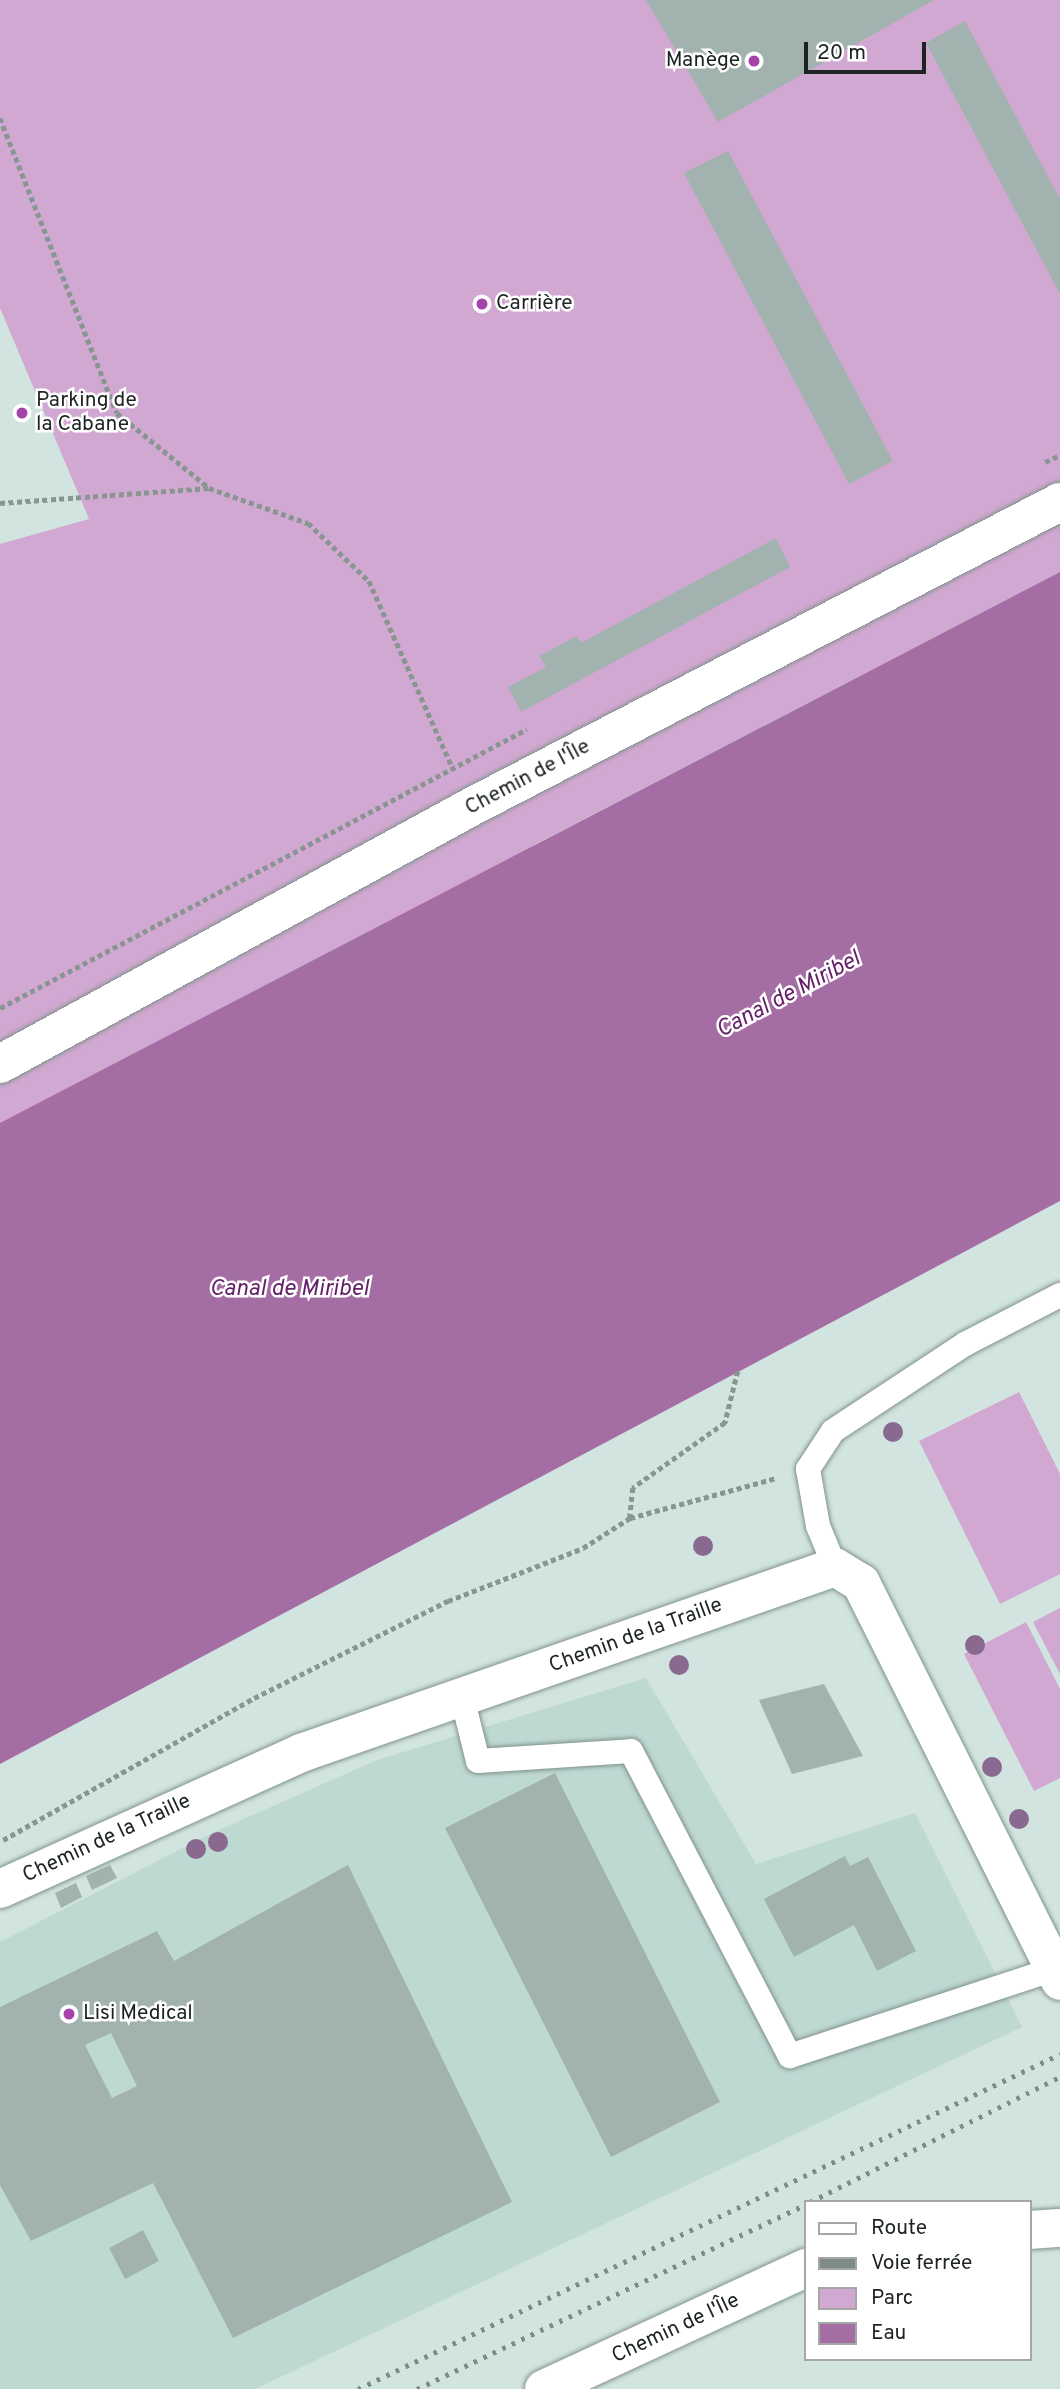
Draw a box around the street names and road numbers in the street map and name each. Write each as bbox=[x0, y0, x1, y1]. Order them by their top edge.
street label: Chemin de l'Île bbox=[461, 735, 595, 821]
street label: Chemin de la Traille bbox=[545, 1593, 727, 1679]
street label: Chemin de la Traille bbox=[19, 1789, 195, 1889]
street label: Chemin de l'Île bbox=[608, 2288, 744, 2370]

